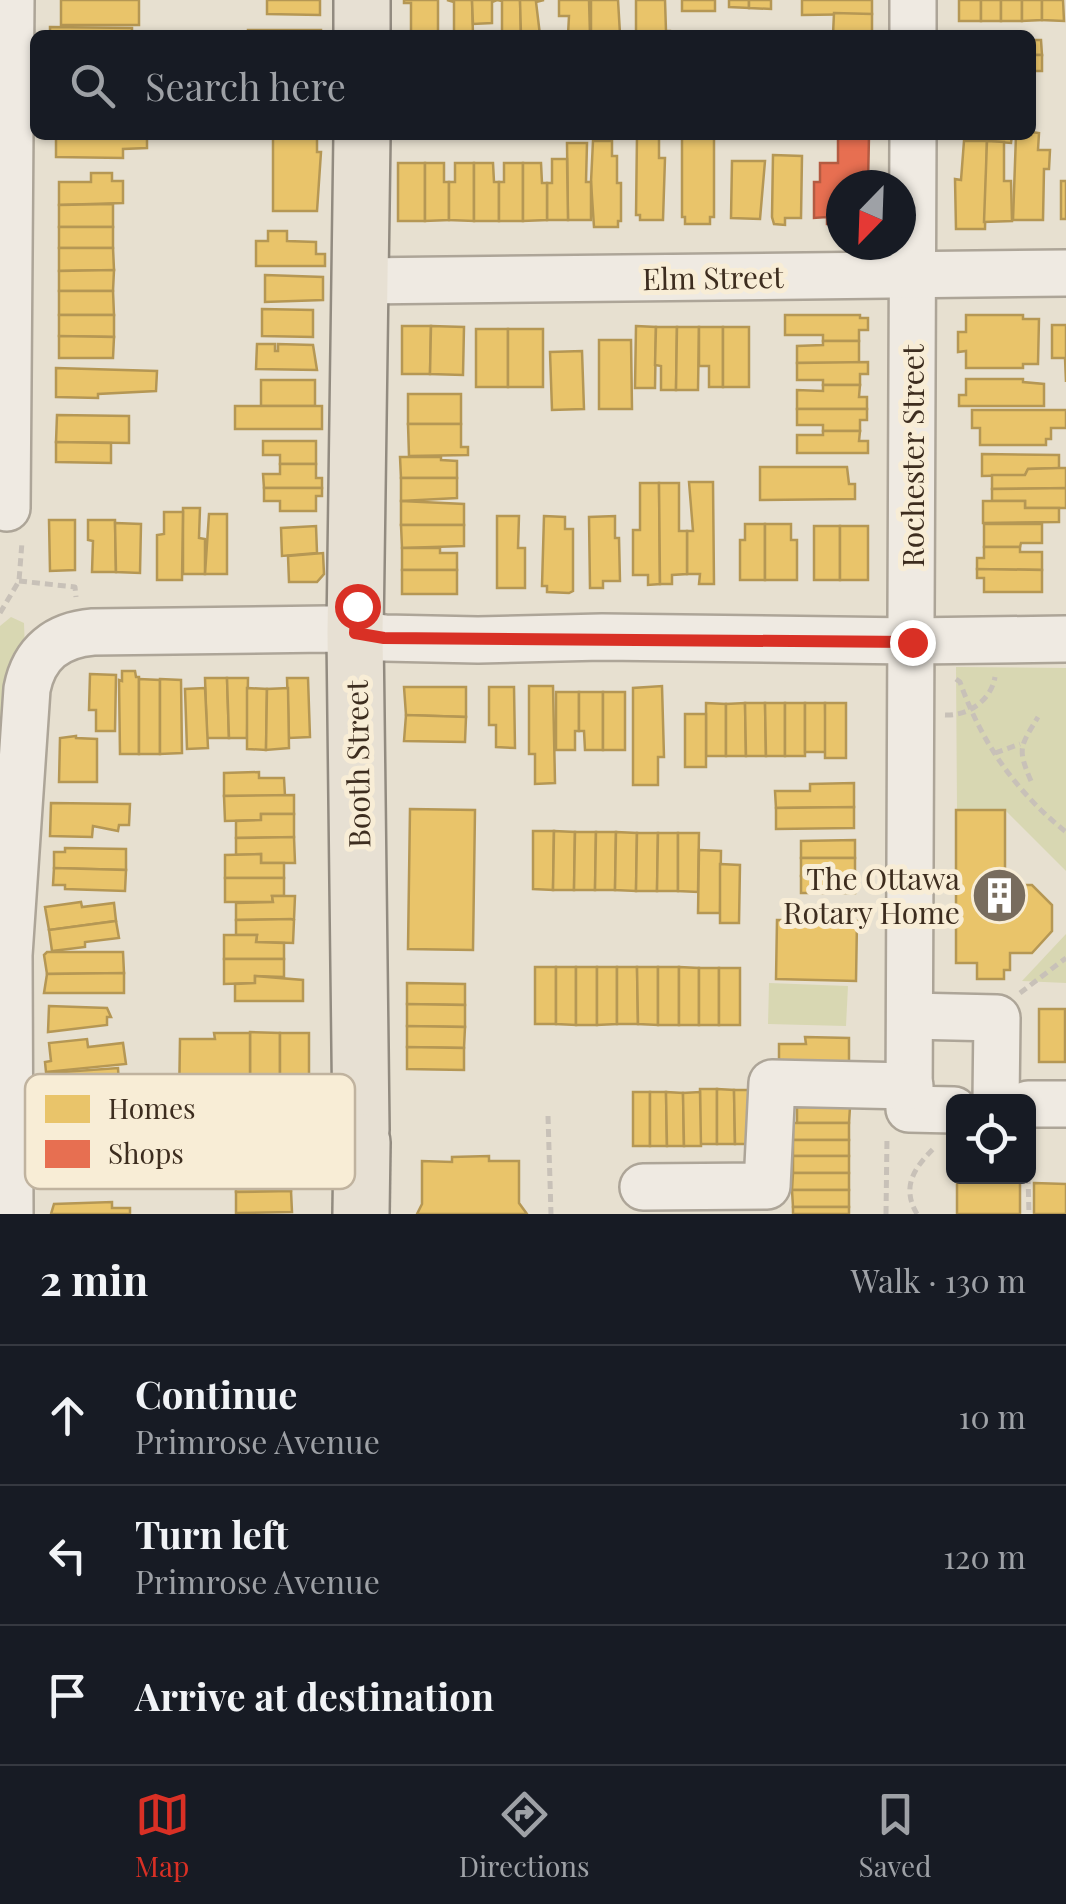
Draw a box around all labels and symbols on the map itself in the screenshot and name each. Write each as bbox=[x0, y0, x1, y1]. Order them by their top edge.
north arrow bbox=[826, 170, 916, 260]
street label: Elm Street bbox=[642, 256, 784, 298]
street label: Rochester Street bbox=[892, 344, 932, 568]
route start bbox=[335, 584, 381, 630]
route end bbox=[890, 620, 936, 666]
street label: Booth Street bbox=[336, 679, 378, 848]
place label: The Ottawa Rotary Home bbox=[783, 858, 960, 932]
building icon: The Ottawa Rotary Home bbox=[969, 865, 1029, 925]
legend bbox=[25, 1074, 355, 1189]
text: Homes bbox=[108, 1089, 196, 1126]
text: Shops bbox=[108, 1134, 184, 1171]

